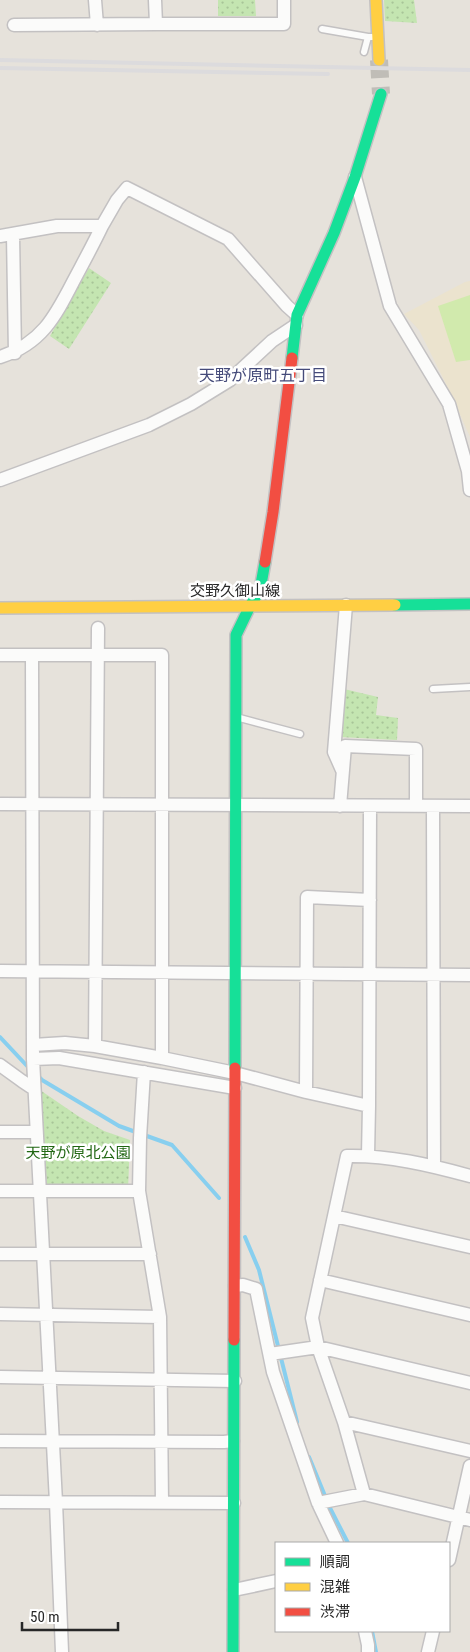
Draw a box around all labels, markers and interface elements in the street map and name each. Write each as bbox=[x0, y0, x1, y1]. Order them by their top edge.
district label: 天野が原町五丁目 bbox=[199, 366, 327, 385]
street label: 交野久御山線 bbox=[190, 582, 280, 600]
park label: 天野が原北公園 bbox=[25, 1144, 131, 1162]
legend bbox=[275, 1542, 450, 1632]
text: 順調 bbox=[320, 1553, 350, 1571]
text: 混雑 bbox=[320, 1578, 350, 1596]
scale bar bbox=[22, 1600, 119, 1632]
text: 渋滞 bbox=[320, 1603, 350, 1621]
text: 50 m bbox=[30, 1608, 60, 1626]

